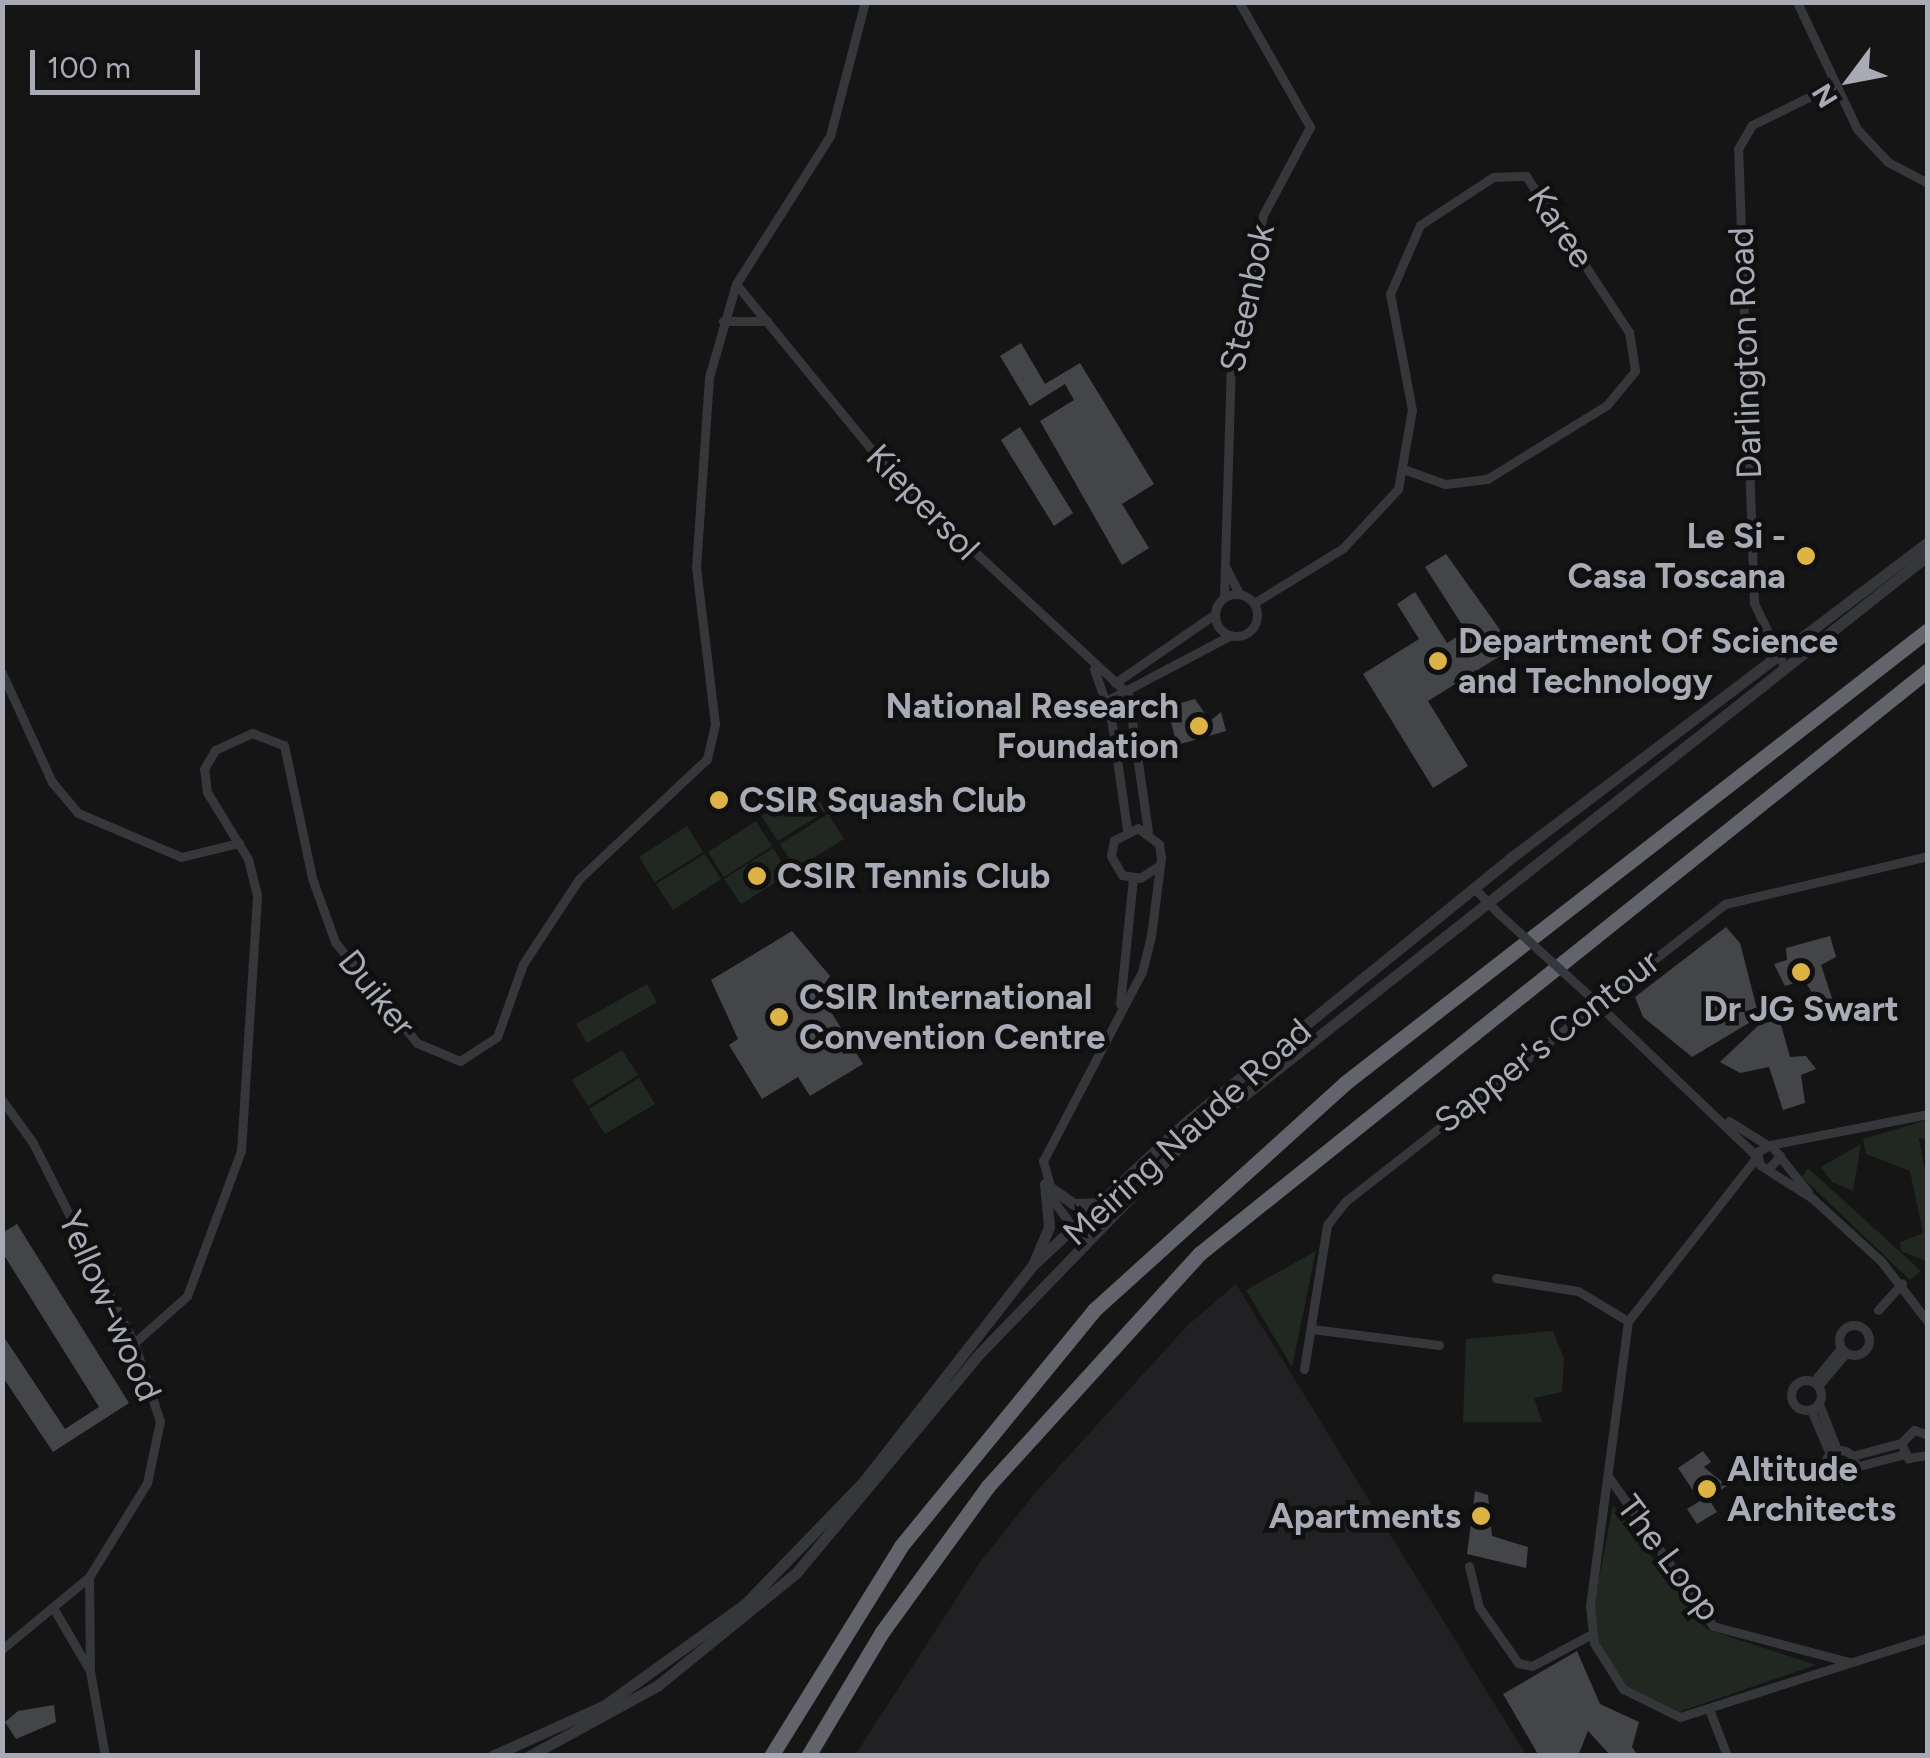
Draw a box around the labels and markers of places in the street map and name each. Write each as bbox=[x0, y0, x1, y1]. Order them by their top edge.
place label: Le Si - Casa Toscana bbox=[1568, 515, 1786, 597]
marker: Le Si - Casa Toscana bbox=[1795, 545, 1817, 567]
place label: Department Of Science and Technology bbox=[1458, 620, 1838, 702]
marker: Department Of Science and Technology bbox=[1427, 650, 1449, 672]
place label: National Research Foundation bbox=[886, 685, 1179, 767]
marker: National Research Foundation bbox=[1188, 715, 1210, 737]
place label: CSIR Squash Club bbox=[739, 779, 1026, 821]
marker: CSIR Squash Club bbox=[708, 789, 730, 811]
place label: CSIR Tennis Club bbox=[777, 855, 1050, 897]
marker: CSIR Tennis Club bbox=[746, 865, 768, 887]
marker: Dr JG Swart bbox=[1790, 961, 1812, 983]
place label: CSIR International Convention Centre bbox=[799, 976, 1105, 1058]
place label: Dr JG Swart bbox=[1703, 988, 1899, 1030]
marker: CSIR International Convention Centre bbox=[768, 1006, 790, 1028]
place label: Altitude Architects bbox=[1727, 1448, 1896, 1530]
marker: Altitude Architects bbox=[1696, 1478, 1718, 1500]
place label: Apartments bbox=[1269, 1495, 1461, 1537]
marker: Apartments bbox=[1470, 1505, 1492, 1527]

